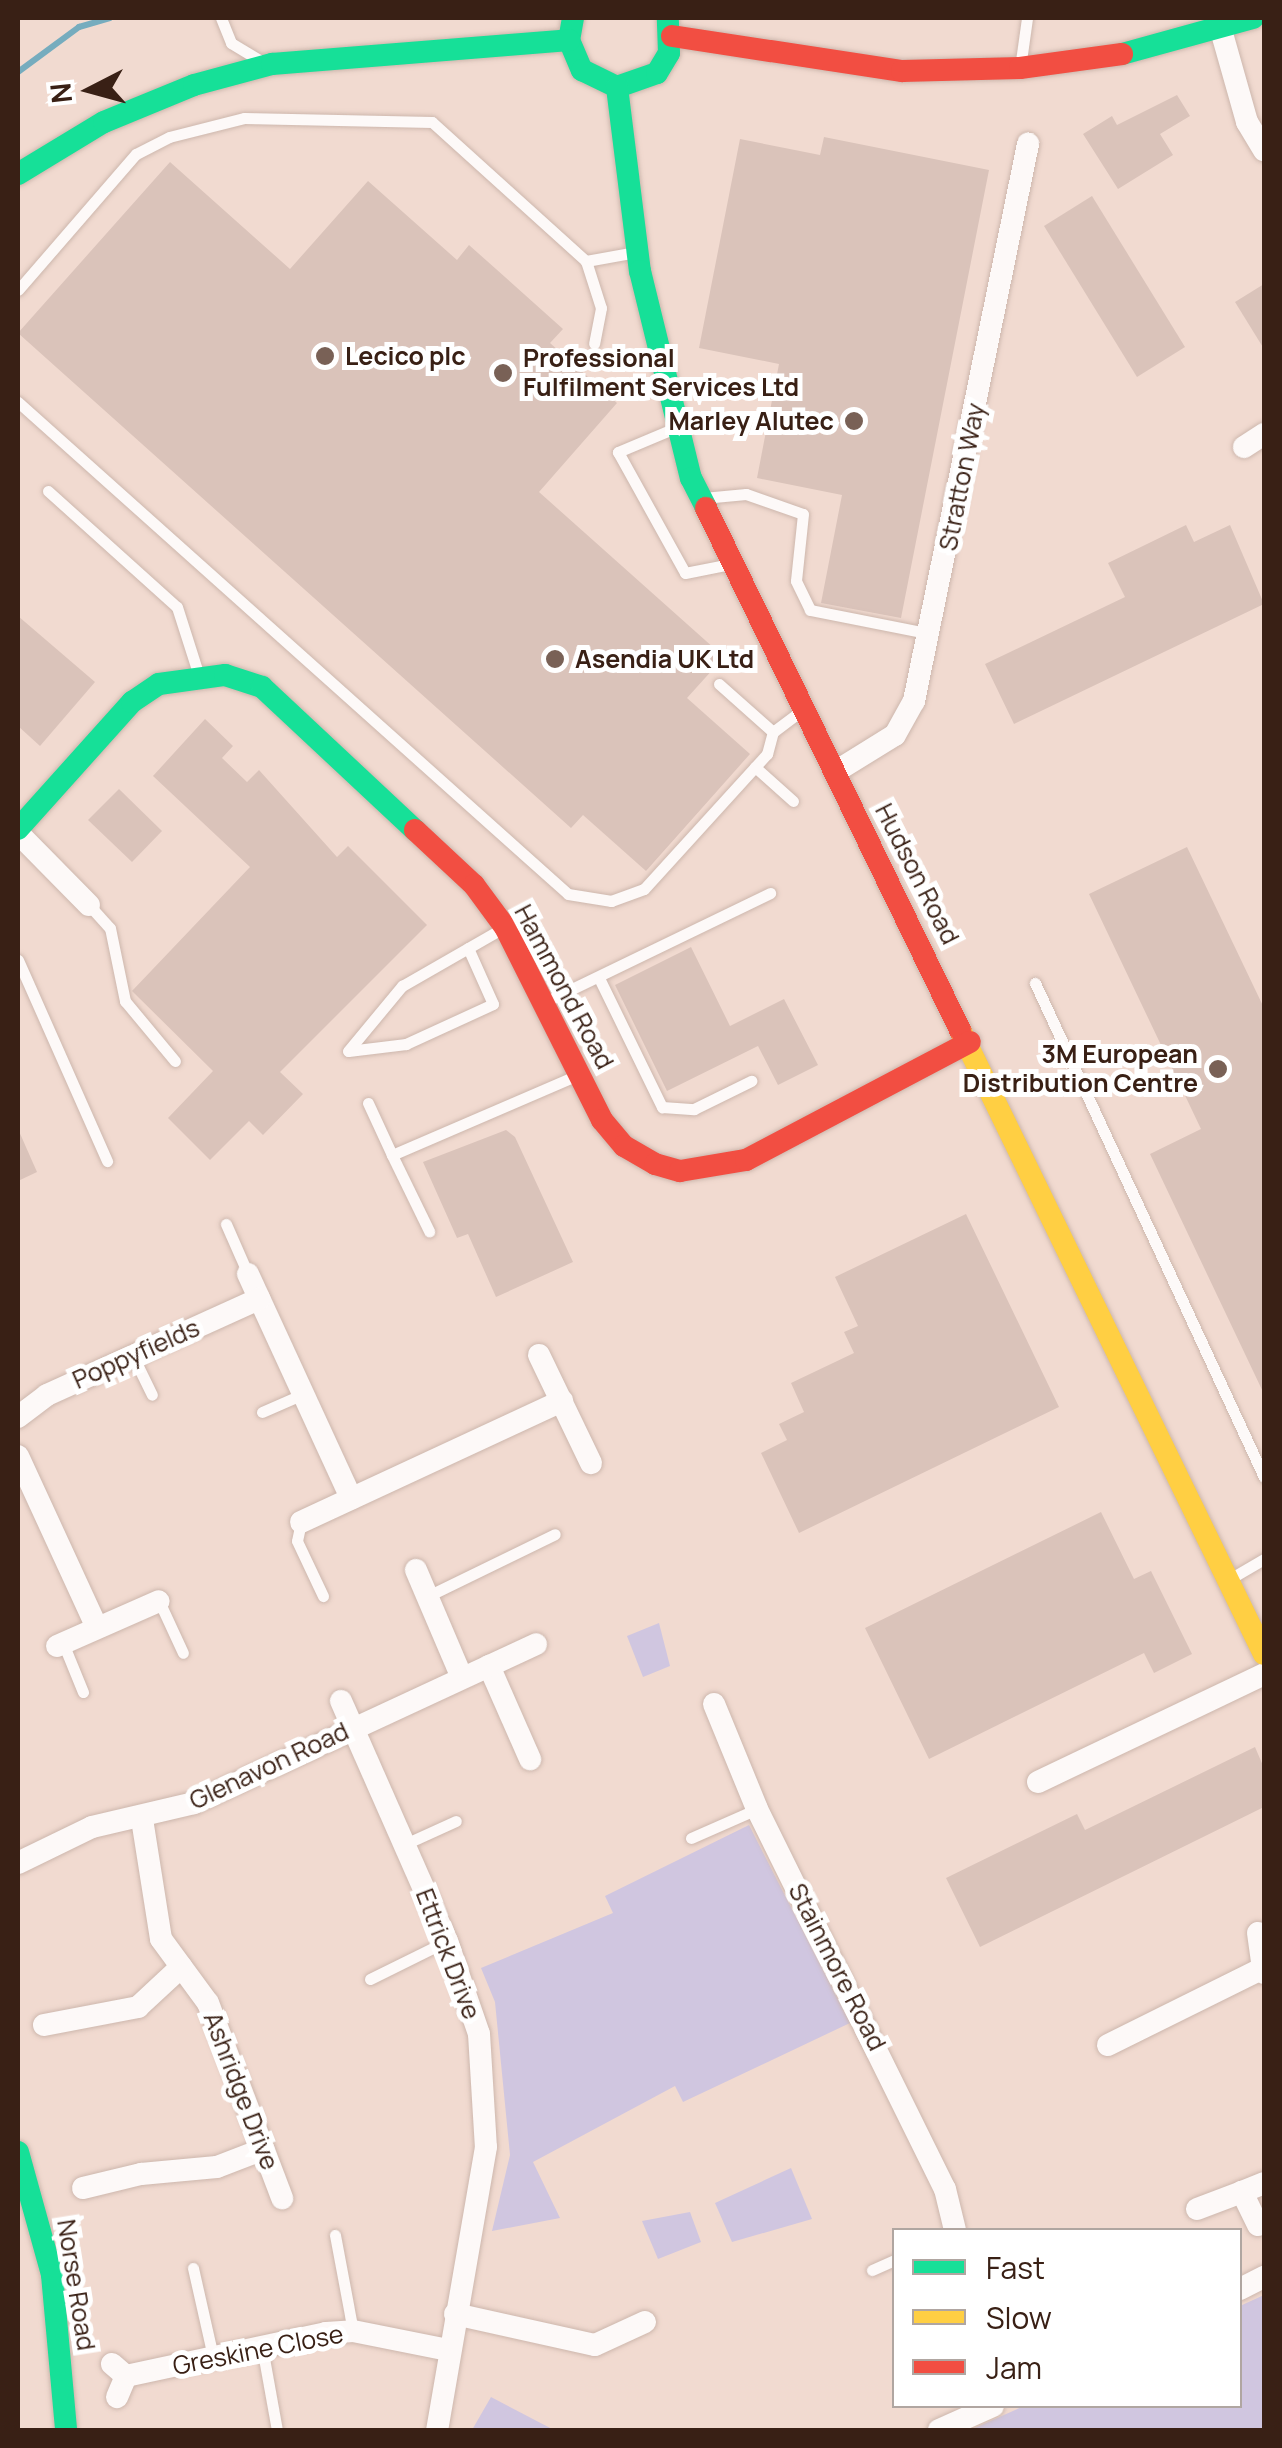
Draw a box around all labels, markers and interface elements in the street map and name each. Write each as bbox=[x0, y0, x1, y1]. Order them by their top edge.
north arrow bbox=[40, 40, 140, 140]
text: N bbox=[40, 81, 80, 105]
place label: Lecico plc bbox=[345, 341, 466, 371]
place label: Professional Fulfilment Services Ltd bbox=[523, 344, 799, 403]
marker: Lecico plc bbox=[314, 345, 336, 367]
marker: Professional Fulfilment Services Ltd bbox=[492, 362, 514, 384]
street label: Stratton Way bbox=[933, 401, 991, 553]
place label: Marley Alutec bbox=[668, 406, 834, 436]
marker: Marley Alutec bbox=[843, 410, 865, 432]
place label: Asendia UK Ltd bbox=[575, 644, 755, 674]
marker: Asendia UK Ltd bbox=[544, 648, 566, 670]
street label: Hudson Road bbox=[869, 799, 965, 949]
street label: Hammond Road bbox=[508, 900, 620, 1074]
place label: 3M European Distribution Centre bbox=[963, 1040, 1198, 1099]
marker: 3M European Distribution Centre bbox=[1207, 1058, 1229, 1080]
street label: Poppyfields bbox=[68, 1313, 204, 1395]
street label: Glenavon Road bbox=[185, 1716, 353, 1816]
street label: Stainmore Road bbox=[782, 1878, 892, 2056]
street label: Ettrick Drive bbox=[409, 1885, 487, 2023]
street label: Ashridge Drive bbox=[197, 2008, 285, 2174]
street label: Norse Road bbox=[51, 2217, 101, 2353]
legend bbox=[892, 2228, 1242, 2408]
text: Fast bbox=[986, 2247, 1045, 2288]
text: Slow bbox=[986, 2297, 1052, 2338]
street label: Greskine Close bbox=[170, 2319, 346, 2381]
text: Jam bbox=[986, 2347, 1042, 2388]

